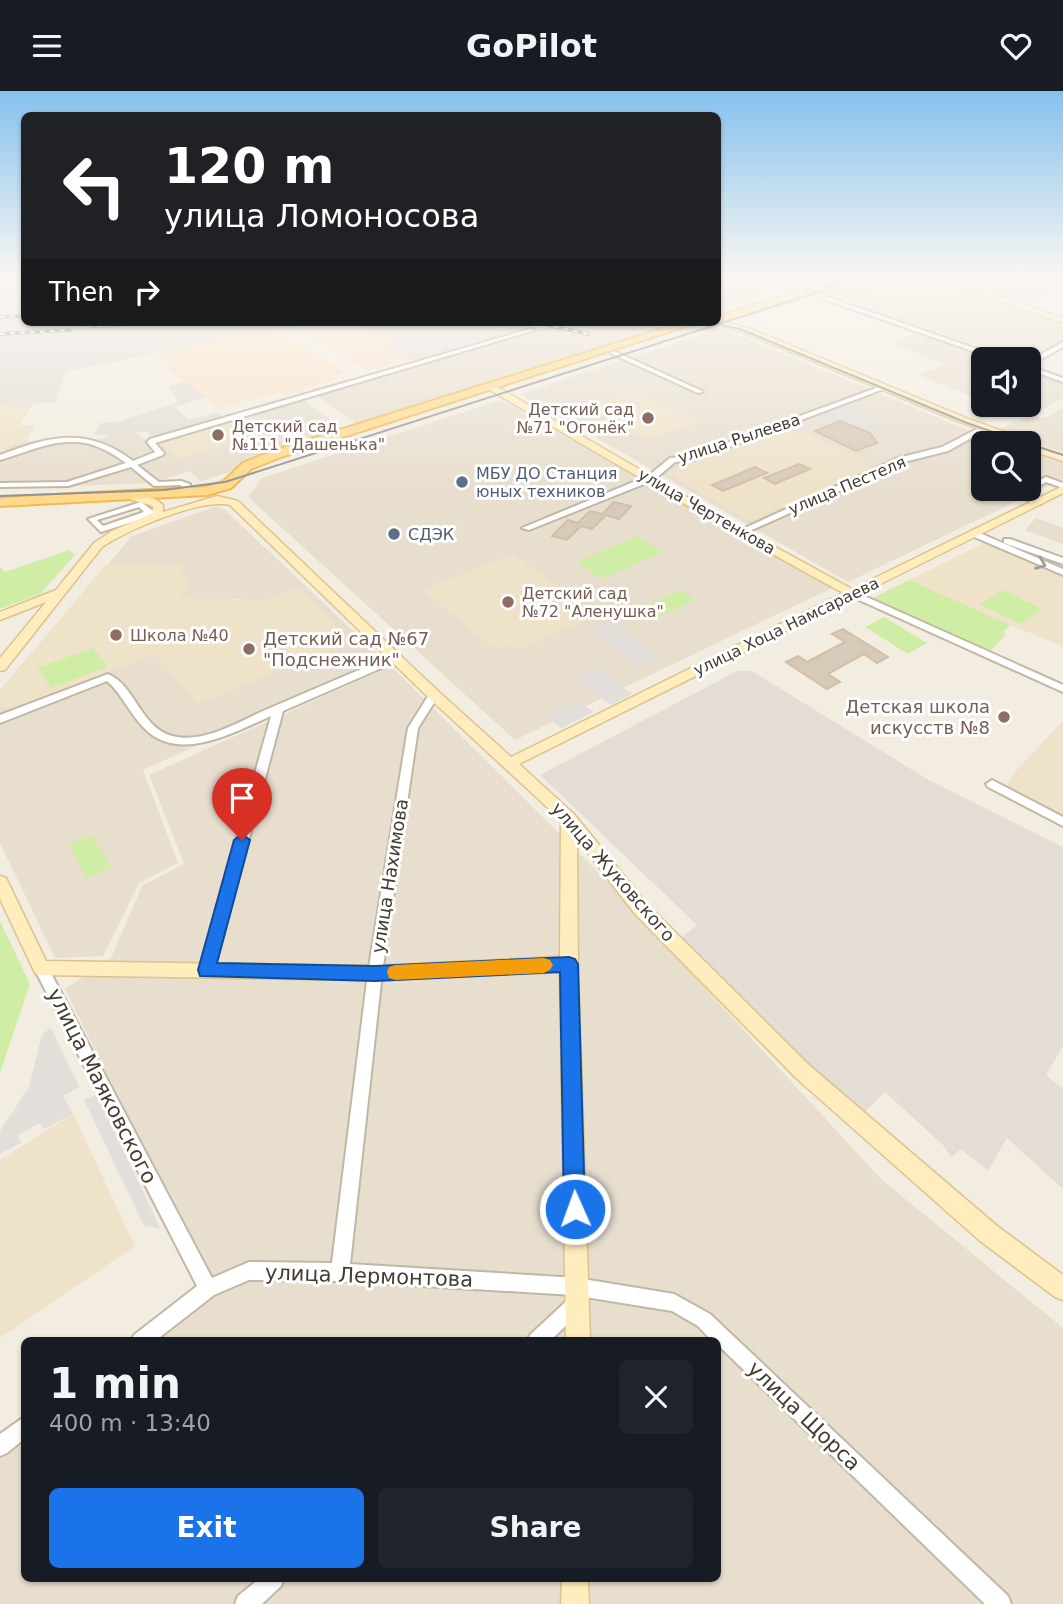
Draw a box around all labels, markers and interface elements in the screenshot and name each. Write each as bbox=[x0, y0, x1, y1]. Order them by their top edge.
icon: menu bbox=[28, 27, 66, 65]
text: GoPilot bbox=[466, 27, 597, 65]
icon: heart bbox=[997, 27, 1035, 65]
text: 120 m bbox=[164, 138, 334, 195]
icon: left bbox=[49, 140, 140, 231]
text: улица Ломоносова bbox=[164, 197, 479, 235]
icon: right bbox=[128, 273, 166, 311]
text: Then bbox=[49, 277, 114, 307]
map controls bbox=[971, 347, 1041, 501]
button: sound bbox=[971, 347, 1041, 417]
place label: Детский сад №71 "Огонёк" bbox=[516, 400, 634, 437]
marker: Детский сад №71 "Огонёк" bbox=[640, 410, 656, 426]
street label: улица Рылеева bbox=[676, 410, 803, 467]
place label: Детский сад №111 "Дашенька" bbox=[232, 417, 385, 454]
marker: Детский сад №111 "Дашенька" bbox=[210, 427, 226, 443]
button: search bbox=[971, 431, 1041, 501]
street label: улица Пестеля bbox=[786, 452, 909, 519]
place label: МБУ ДО Станция юных техников bbox=[476, 464, 617, 501]
street label: улица Чертенкова bbox=[635, 464, 779, 558]
marker: МБУ ДО Станция юных техников bbox=[454, 474, 470, 490]
place label: СДЭК bbox=[408, 525, 455, 544]
marker: СДЭК bbox=[386, 526, 402, 542]
one-way arrow bbox=[1035, 555, 1047, 569]
street label: улица Хоца Намсараева bbox=[690, 573, 882, 680]
place label: Детский сад №72 "Аленушка" bbox=[522, 584, 664, 621]
marker: Детский сад №72 "Аленушка" bbox=[500, 594, 516, 610]
place label: Школа №40 bbox=[130, 626, 229, 645]
marker: Школа №40 bbox=[108, 627, 124, 643]
place label: Детский сад №67 "Подснежник" bbox=[263, 628, 429, 670]
marker: Детский сад №67 "Подснежник" bbox=[241, 641, 257, 657]
place label: Детская школа искусств №8 bbox=[845, 696, 990, 738]
marker: Детская школа искусств №8 bbox=[996, 709, 1012, 725]
pin bbox=[212, 768, 272, 840]
icon: arrive bbox=[223, 779, 261, 817]
street label: улица Нахимова bbox=[367, 797, 412, 955]
street label: улица Жуковского bbox=[547, 798, 680, 946]
street label: улица Маяковского bbox=[42, 984, 162, 1188]
position arrow bbox=[538, 1172, 612, 1246]
street label: улица Лермонтова bbox=[265, 1260, 473, 1292]
street label: улица Щорса bbox=[743, 1356, 865, 1476]
text: 1 min bbox=[49, 1359, 181, 1408]
button: close bbox=[619, 1360, 693, 1434]
text: 400 m · 13:40 bbox=[49, 1410, 211, 1436]
button: Exit bbox=[49, 1488, 364, 1568]
button: Share bbox=[378, 1488, 693, 1568]

